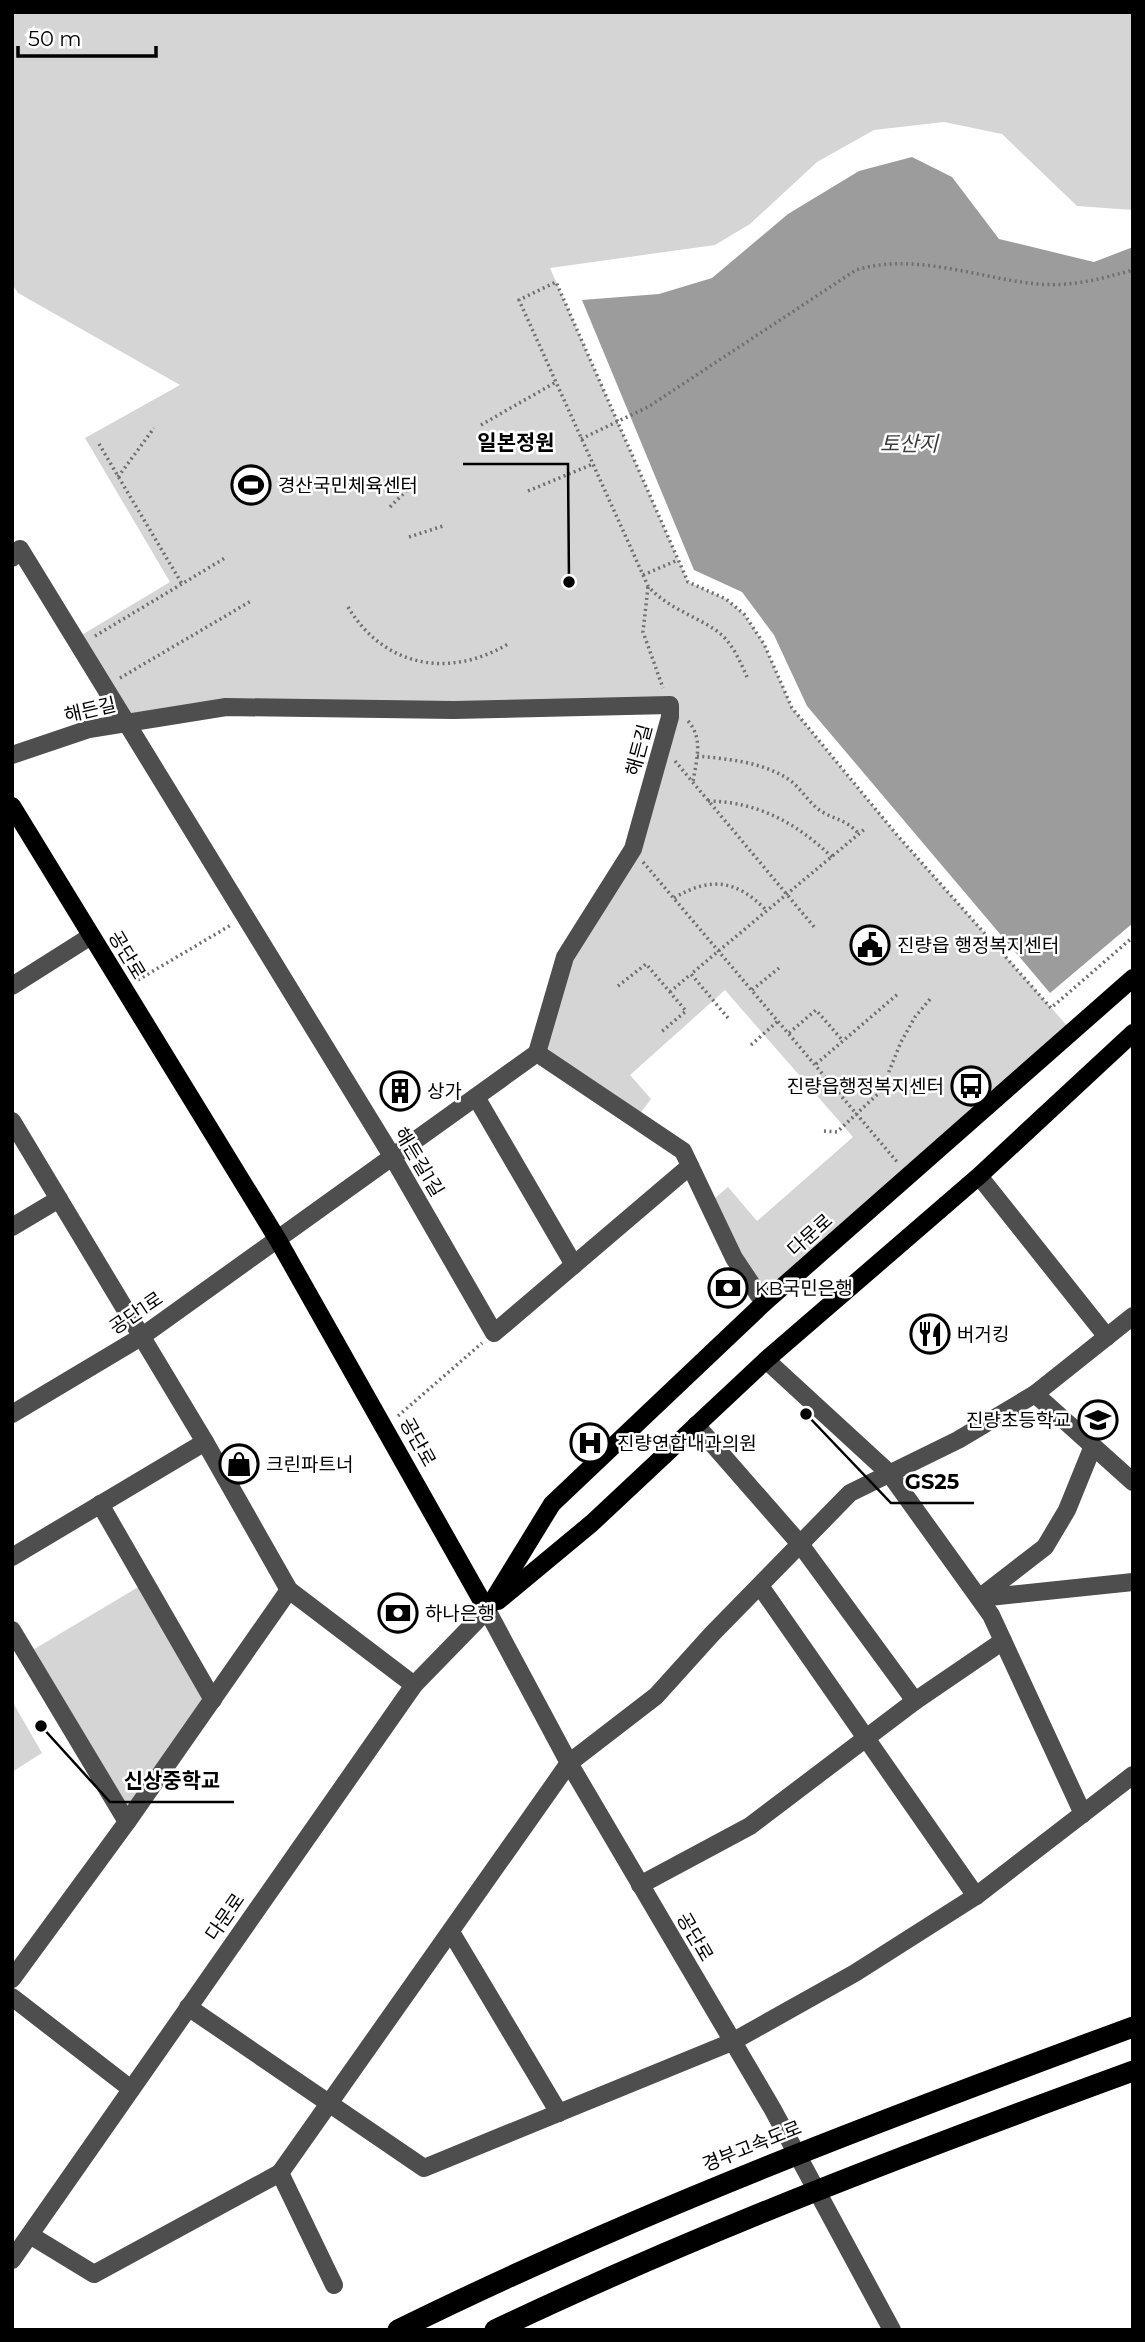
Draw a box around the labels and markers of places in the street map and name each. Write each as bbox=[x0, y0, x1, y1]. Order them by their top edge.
callout: 일본정원 bbox=[463, 422, 568, 464]
sports icon: 경산국민체육센터 bbox=[230, 464, 272, 506]
place label: 경산국민체육센터 bbox=[278, 474, 418, 497]
public building icon: 진량읍 행정복지센터 bbox=[849, 924, 891, 966]
place label: 진량읍 행정복지센터 bbox=[897, 934, 1059, 957]
bus stop icon: 진량읍행정복지센터 bbox=[950, 1065, 992, 1107]
building icon: 상가 bbox=[379, 1070, 421, 1112]
place label: 진량읍행정복지센터 bbox=[787, 1075, 944, 1098]
place label: 상가 bbox=[427, 1080, 462, 1103]
bank icon: KB국민은행 bbox=[707, 1267, 749, 1309]
place label: KB국민은행 bbox=[755, 1277, 853, 1300]
restaurant icon: 버거킹 bbox=[909, 1313, 951, 1355]
place label: 버거킹 bbox=[957, 1323, 1009, 1346]
school or university icon: 진량초등학교 bbox=[1077, 1399, 1119, 1441]
place label: 진량초등학교 bbox=[966, 1409, 1071, 1432]
hospital icon: 진량연합내과의원 bbox=[569, 1422, 611, 1464]
place label: 진량연합내과의원 bbox=[617, 1432, 757, 1455]
shop icon: 크린파트너 bbox=[218, 1443, 260, 1485]
place label: 크린파트너 bbox=[266, 1453, 353, 1476]
callout: GS25 bbox=[891, 1461, 974, 1503]
bank icon: 하나은행 bbox=[377, 1592, 419, 1634]
place label: 하나은행 bbox=[425, 1602, 495, 1625]
callout: 신상중학교 bbox=[110, 1760, 234, 1802]

